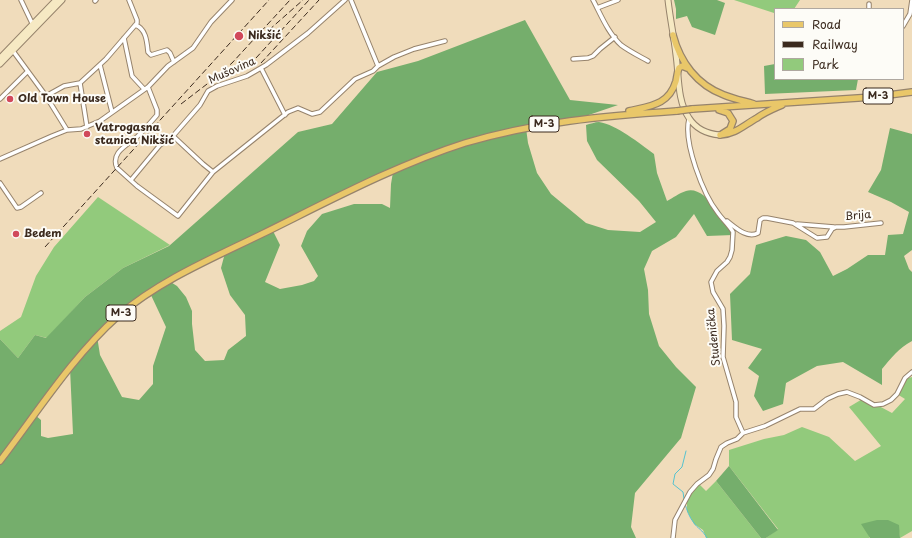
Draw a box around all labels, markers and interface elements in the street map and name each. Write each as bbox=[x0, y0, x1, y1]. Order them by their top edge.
legend bbox=[774, 8, 904, 80]
text: Road bbox=[812, 15, 841, 33]
place label: Nikšić bbox=[248, 29, 281, 43]
marker: Nikšić bbox=[233, 30, 245, 42]
text: Railway bbox=[812, 35, 858, 53]
street label: Mušovina bbox=[207, 55, 257, 87]
text: Park bbox=[812, 55, 839, 73]
road number: M-3 bbox=[863, 88, 893, 104]
place label: Old Town House bbox=[18, 92, 106, 106]
marker: Old Town House bbox=[5, 94, 15, 104]
road number: M-3 bbox=[529, 116, 559, 132]
place label: Vatrogasna stanica Nikšić bbox=[95, 121, 174, 147]
marker: Vatrogasna stanica Nikšić bbox=[82, 129, 92, 139]
street label: Brija bbox=[844, 208, 872, 224]
place label: Bedem bbox=[24, 227, 61, 241]
marker: Bedem bbox=[11, 229, 21, 239]
road number: M-3 bbox=[106, 305, 136, 321]
street label: Studenička bbox=[704, 308, 724, 366]

